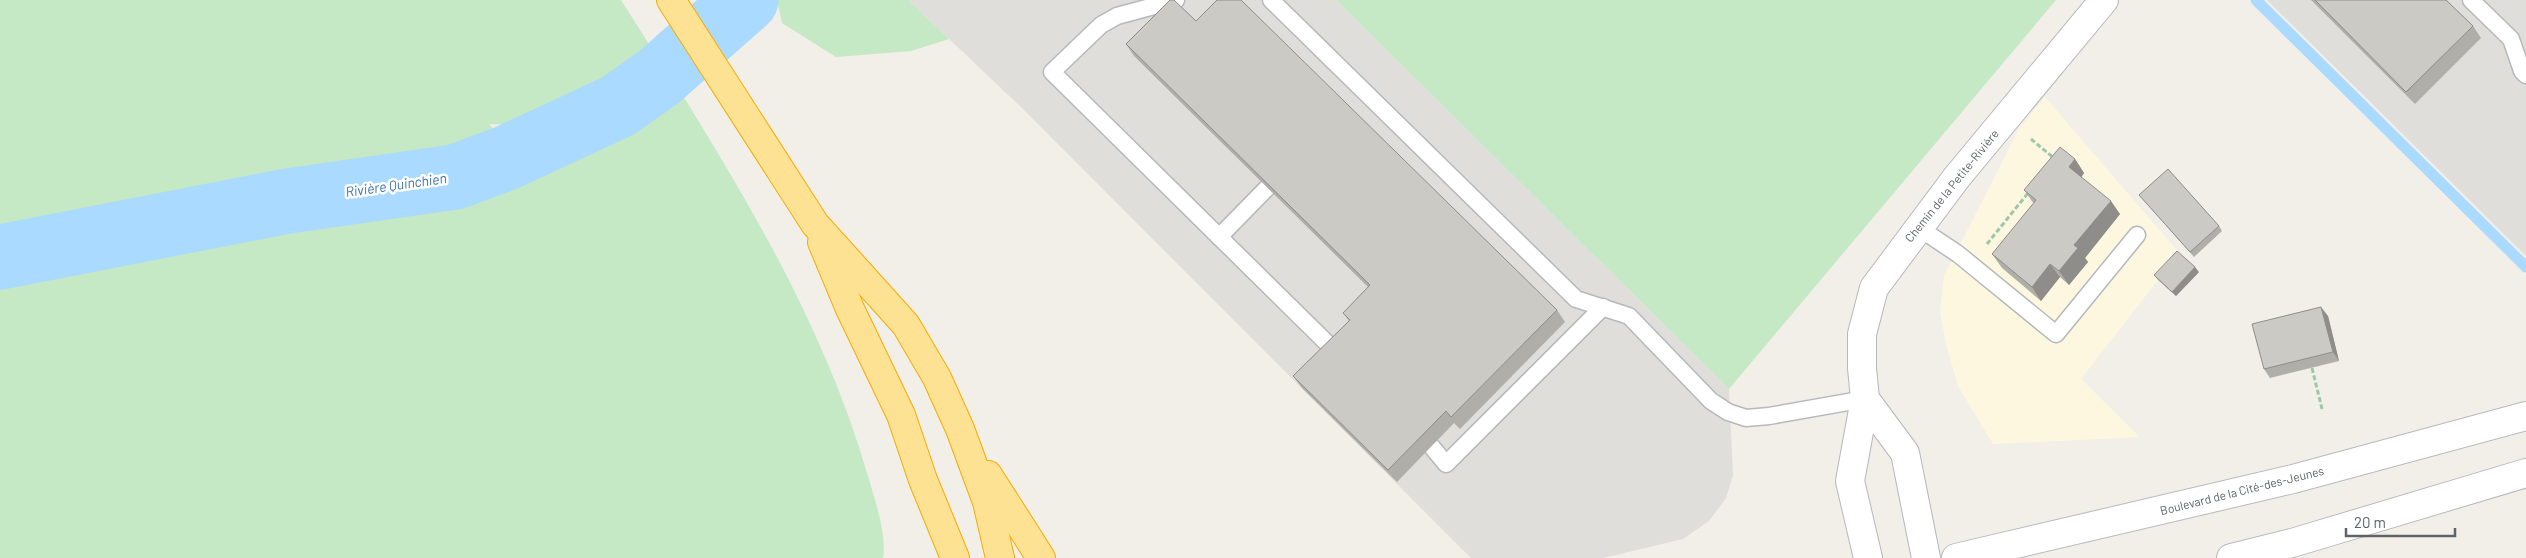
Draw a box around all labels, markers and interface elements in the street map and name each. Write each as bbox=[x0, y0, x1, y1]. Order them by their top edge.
street label: Chemin de la Petite-Rivière bbox=[1901, 126, 2001, 244]
water label: Rivière Quinchien bbox=[344, 169, 448, 200]
street label: Boulevard de la Cité-des-Jeunes bbox=[2158, 463, 2325, 517]
scale bar bbox=[2346, 506, 2455, 538]
text: 20 m bbox=[2354, 513, 2386, 531]

